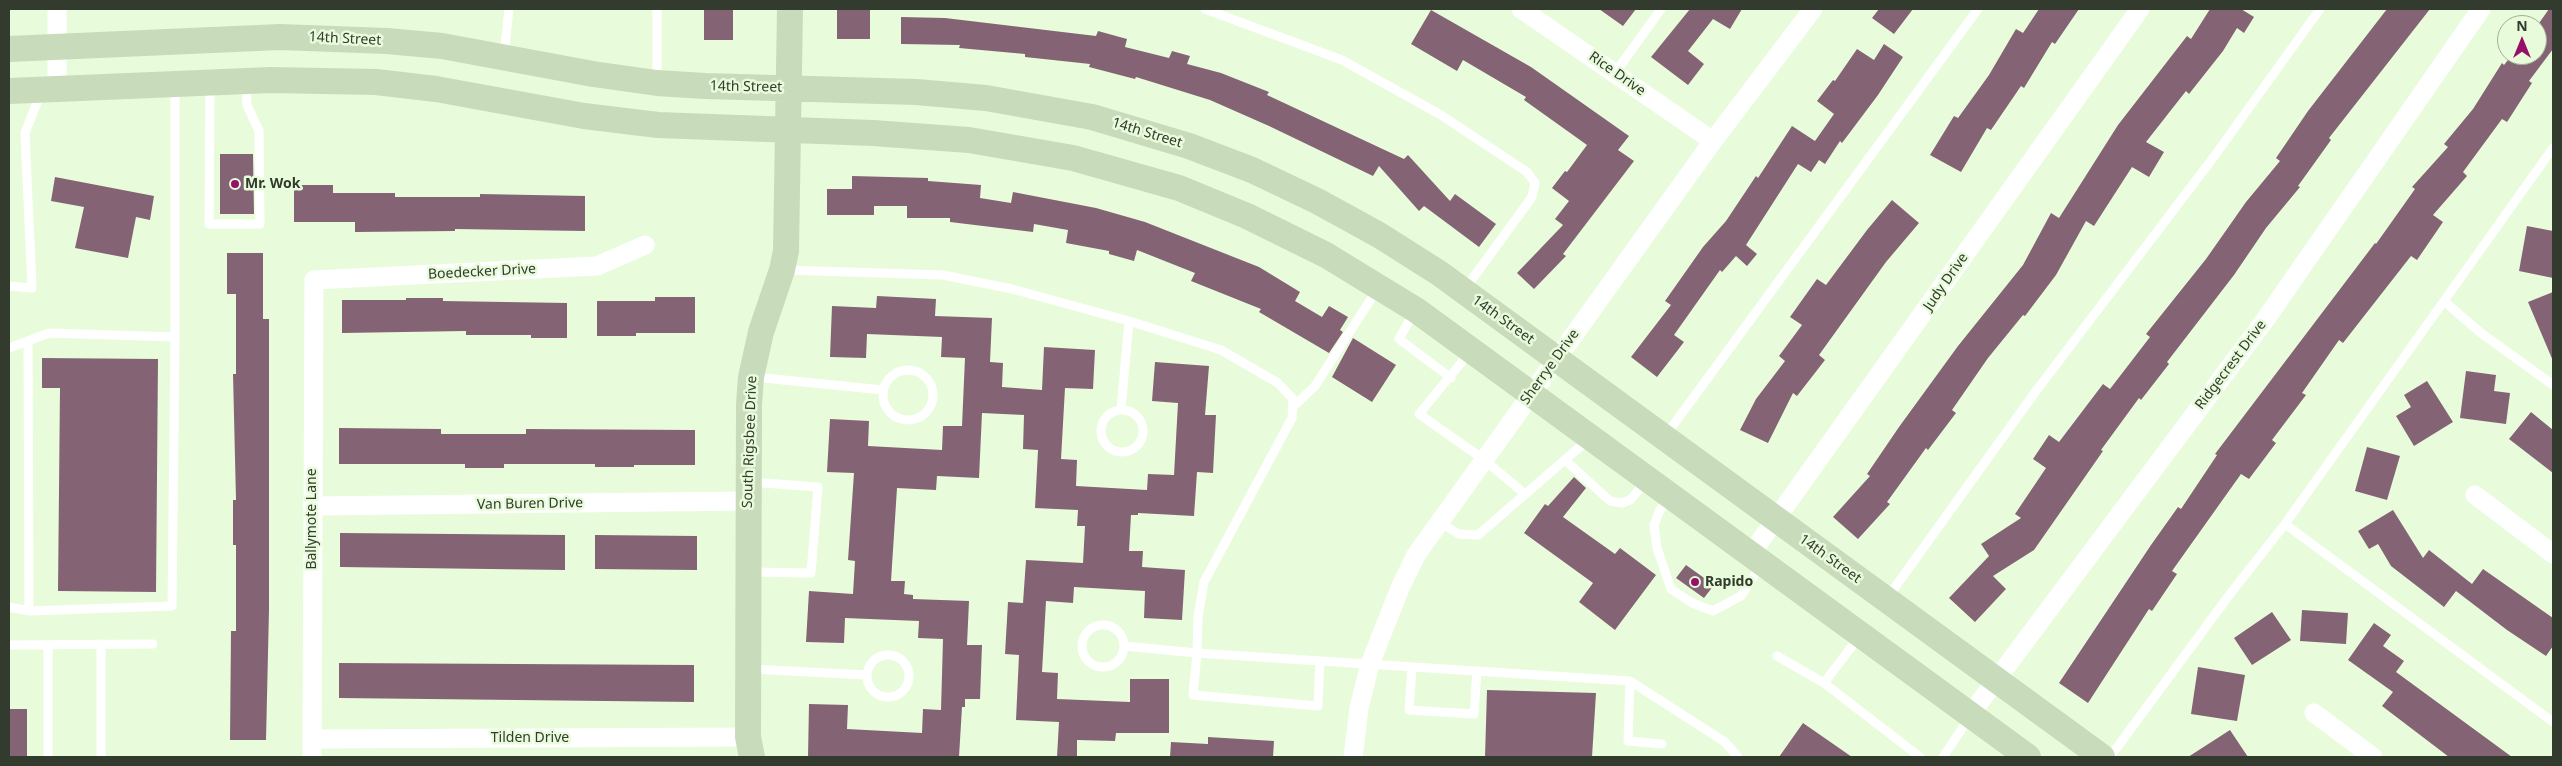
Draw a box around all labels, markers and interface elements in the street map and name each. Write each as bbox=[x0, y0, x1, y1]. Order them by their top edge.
north arrow bbox=[2497, 15, 2547, 65]
text: N bbox=[2516, 16, 2528, 35]
street label: 14th Street bbox=[308, 29, 382, 49]
street label: Rice Drive bbox=[1585, 48, 1649, 100]
street label: 14th Street bbox=[710, 78, 782, 96]
street label: 14th Street bbox=[1110, 114, 1184, 152]
place label: Mr. Wok bbox=[245, 176, 300, 192]
marker: Mr. Wok bbox=[229, 178, 241, 190]
street label: Judy Drive bbox=[1920, 250, 1972, 314]
street label: Boedecker Drive bbox=[428, 261, 536, 283]
street label: 14th Street bbox=[1469, 292, 1537, 348]
street label: Ridgecrest Drive bbox=[2192, 317, 2270, 413]
street label: Sherrye Drive bbox=[1517, 326, 1583, 408]
street label: South Rigsbee Drive bbox=[739, 376, 761, 508]
street label: Ballymote Lane bbox=[304, 468, 320, 570]
street label: Van Buren Drive bbox=[477, 495, 583, 513]
street label: 14th Street bbox=[1796, 531, 1864, 587]
place label: Rapido bbox=[1705, 574, 1753, 590]
marker: Rapido bbox=[1689, 576, 1701, 588]
street label: Tilden Drive bbox=[491, 730, 569, 746]

